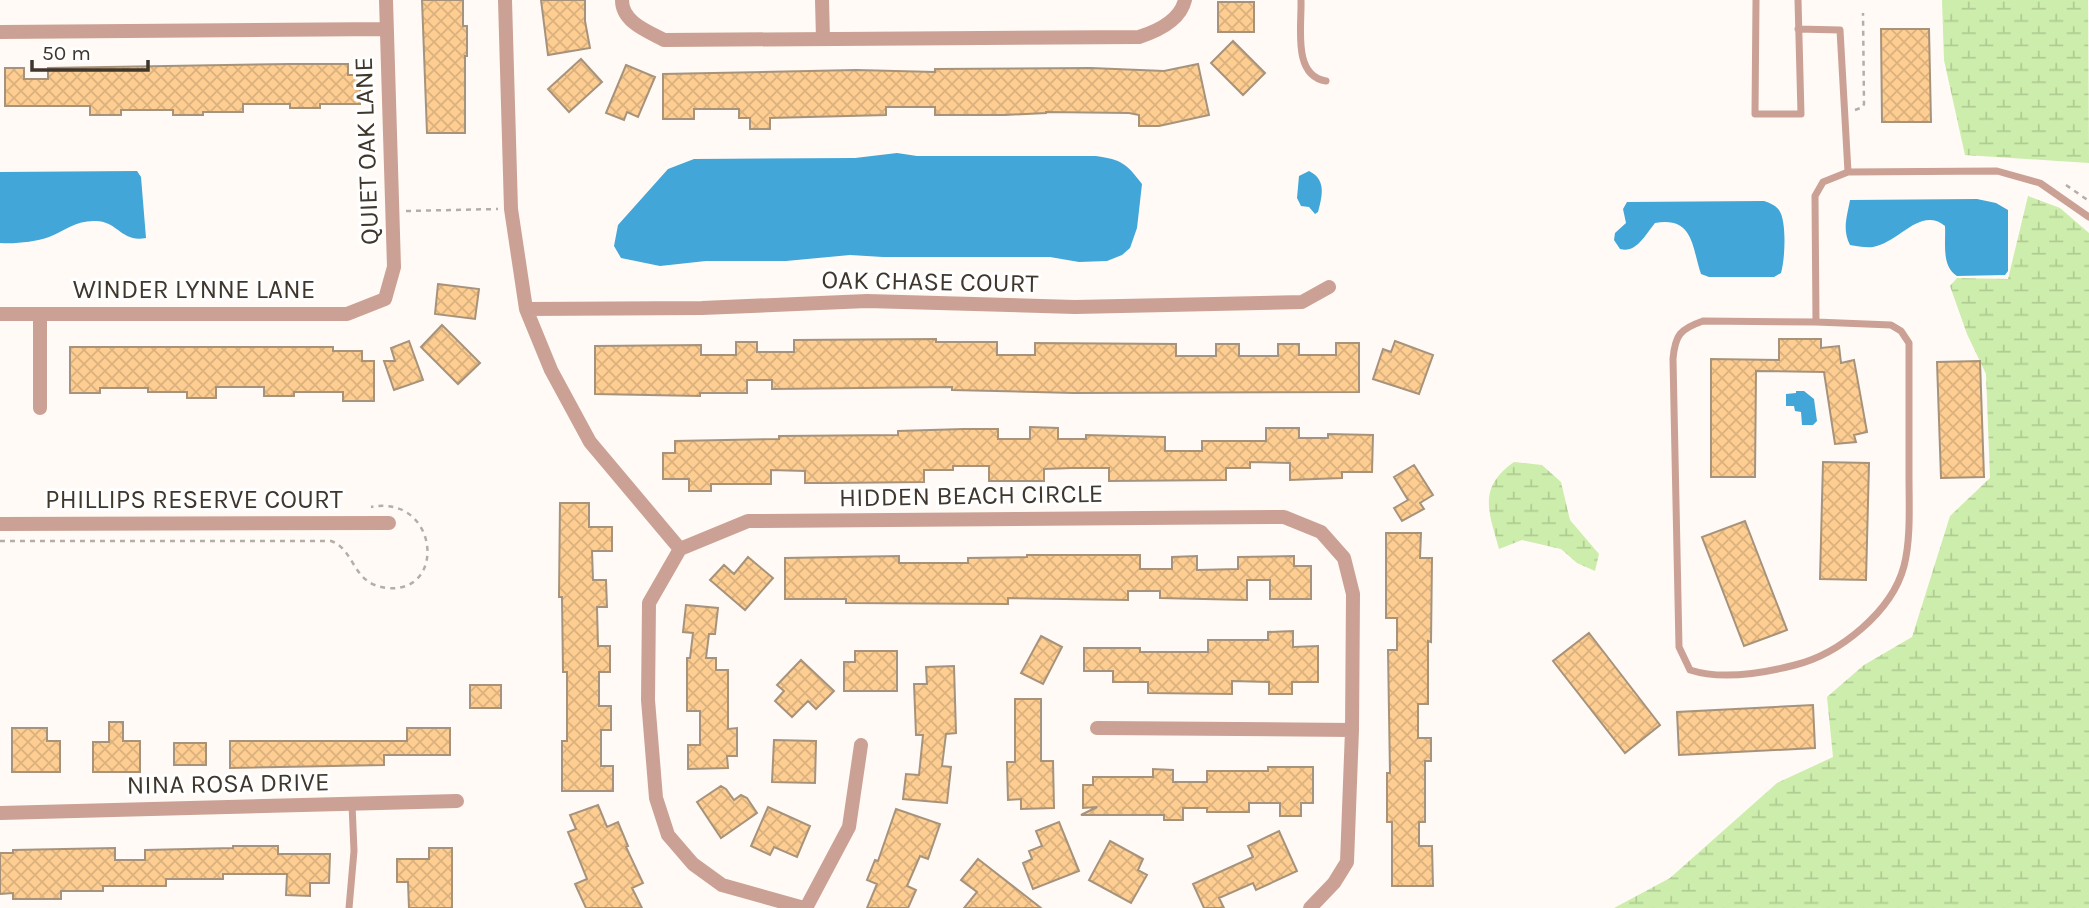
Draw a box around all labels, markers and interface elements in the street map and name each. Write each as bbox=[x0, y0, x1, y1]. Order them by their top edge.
scale bar bbox=[32, 28, 147, 72]
text: 50 m bbox=[42, 41, 91, 65]
street label: QUIET OAK LANE bbox=[348, 56, 385, 246]
street label: OAK CHASE COURT bbox=[821, 264, 1039, 299]
street label: WINDER LYNNE LANE bbox=[73, 274, 315, 305]
street label: HIDDEN BEACH CIRCLE bbox=[838, 478, 1104, 513]
street label: PHILLIPS RESERVE COURT bbox=[45, 484, 343, 515]
street label: NINA ROSA DRIVE bbox=[126, 766, 330, 801]

